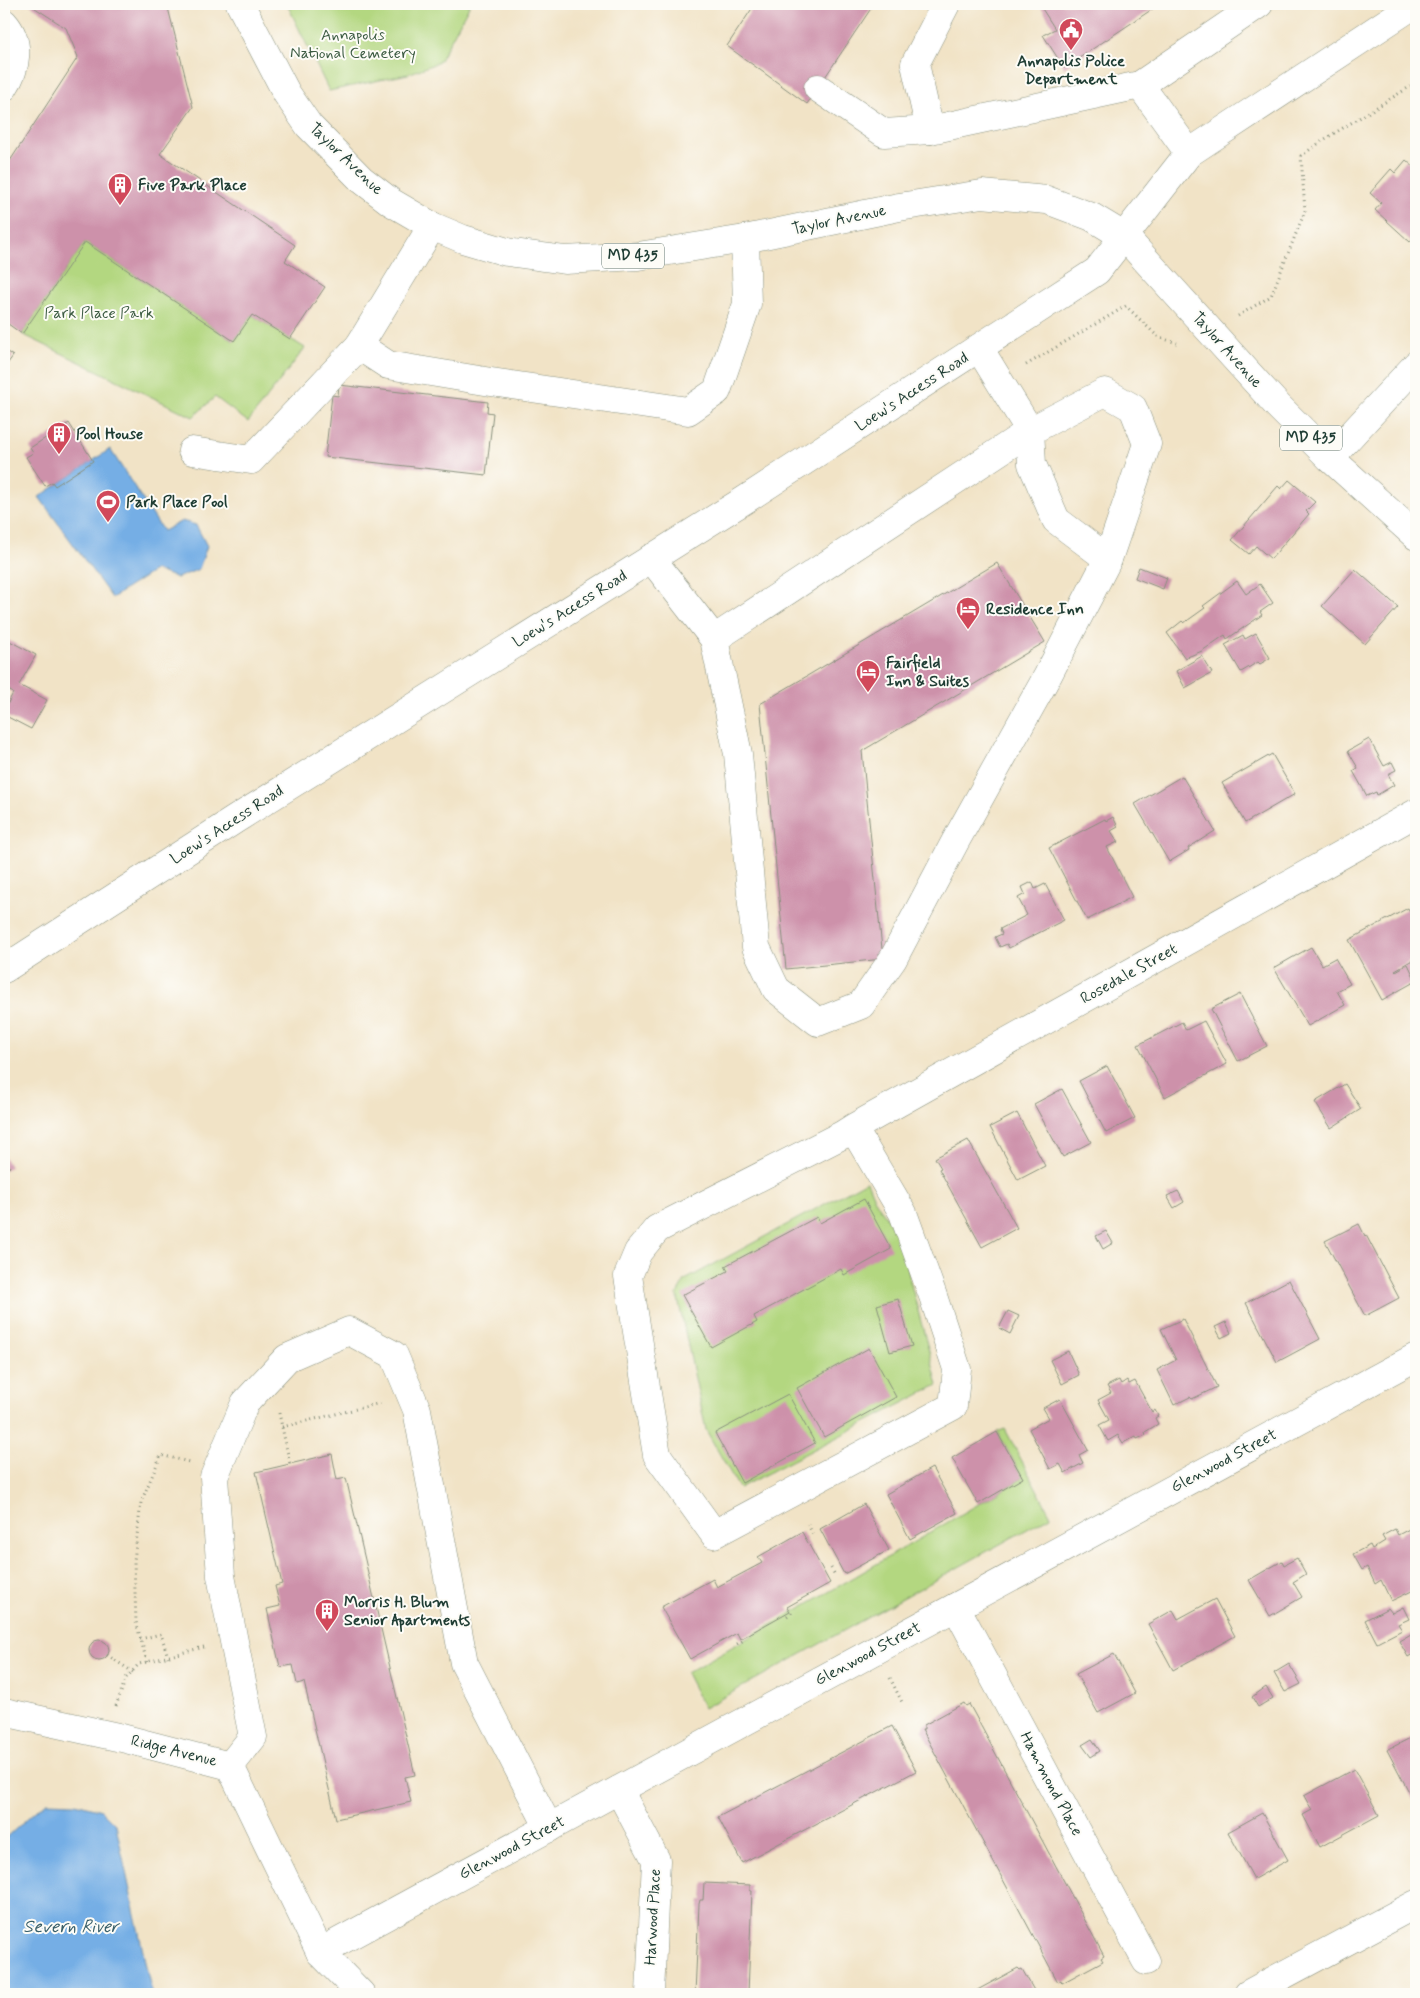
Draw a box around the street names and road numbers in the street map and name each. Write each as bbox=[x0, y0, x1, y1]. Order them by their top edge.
street label: Taylor Avenue bbox=[304, 118, 388, 200]
street label: Taylor Avenue bbox=[790, 200, 889, 240]
road number: MD 435 bbox=[602, 244, 664, 268]
street label: Taylor Avenue bbox=[1187, 307, 1267, 393]
street label: Loew's Access Road bbox=[851, 347, 973, 437]
road number: MD 435 bbox=[1280, 426, 1342, 450]
street label: Loew's Access Road bbox=[509, 565, 631, 653]
street label: Loew's Access Road bbox=[166, 780, 288, 870]
street label: Rosedale Street bbox=[1077, 939, 1181, 1009]
street label: Glenwood Street bbox=[1167, 1424, 1281, 1498]
street label: Glenwood Street bbox=[811, 1617, 925, 1691]
street label: Hammond Place bbox=[1015, 1728, 1087, 1840]
street label: Ridge Avenue bbox=[128, 1730, 220, 1773]
street label: Glenwood Street bbox=[455, 1811, 569, 1885]
street label: Harwood Place bbox=[640, 1868, 666, 1966]

